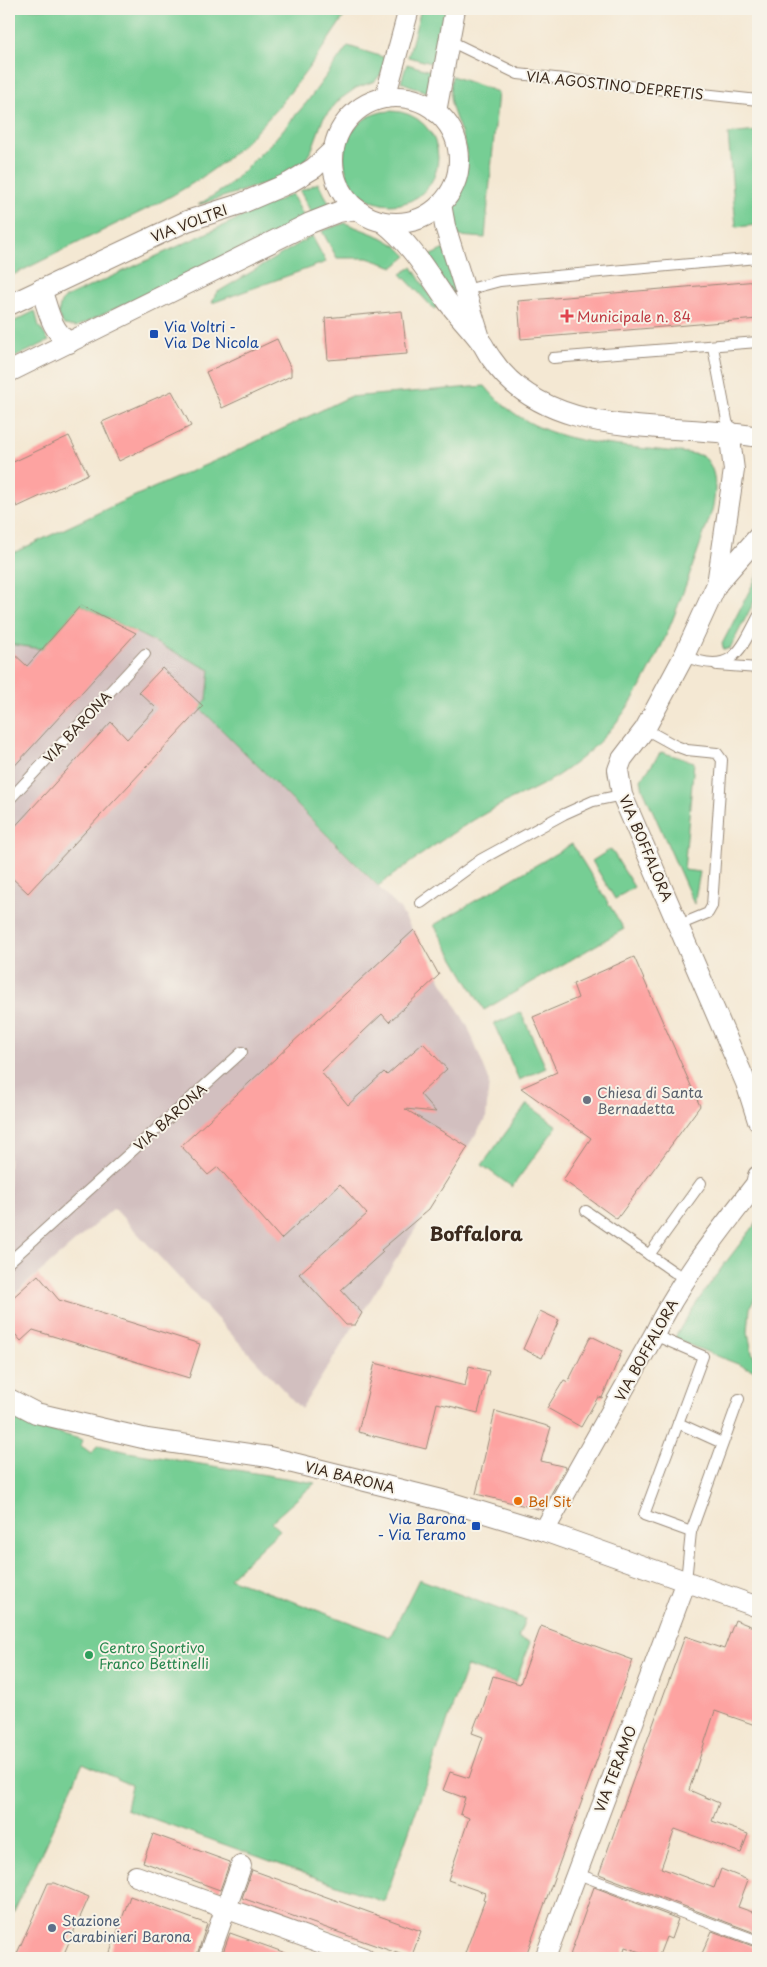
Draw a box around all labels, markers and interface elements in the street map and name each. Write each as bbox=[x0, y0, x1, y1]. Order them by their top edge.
street label: VIA AGOSTINO DEPRETIS bbox=[525, 65, 705, 105]
street label: VIA VOLTRI bbox=[148, 199, 230, 247]
place label: Municipale n. 84 bbox=[577, 306, 691, 327]
marker: Municipale n. 84 bbox=[561, 310, 573, 322]
place label: Via Voltri - Via De Nicola bbox=[164, 316, 259, 353]
marker: Via Voltri - Via De Nicola bbox=[148, 328, 160, 340]
street label: VIA BARONA bbox=[38, 686, 116, 768]
street label: VIA BOFFALORA bbox=[614, 791, 678, 905]
street label: VIA BARONA bbox=[129, 1078, 211, 1156]
place label: Chiesa di Santa Bernadetta bbox=[597, 1082, 703, 1119]
marker: Chiesa di Santa Bernadetta bbox=[581, 1094, 593, 1106]
district label: Boffalora bbox=[429, 1219, 523, 1247]
street label: VIA BOFFALORA bbox=[609, 1295, 683, 1405]
street label: VIA BARONA bbox=[303, 1456, 397, 1498]
place label: Bel Sit bbox=[528, 1491, 572, 1512]
marker: Bel Sit bbox=[512, 1495, 524, 1507]
place label: Via Barona - Via Teramo bbox=[377, 1508, 466, 1545]
marker: Via Barona - Via Teramo bbox=[470, 1520, 482, 1532]
place label: Centro Sportivo Franco Bettinelli bbox=[99, 1637, 209, 1674]
marker: Centro Sportivo Franco Bettinelli bbox=[83, 1649, 95, 1661]
street label: VIA TERAMO bbox=[589, 1723, 641, 1815]
place label: Stazione Carabinieri Barona bbox=[62, 1910, 191, 1947]
marker: Stazione Carabinieri Barona bbox=[46, 1922, 58, 1934]

